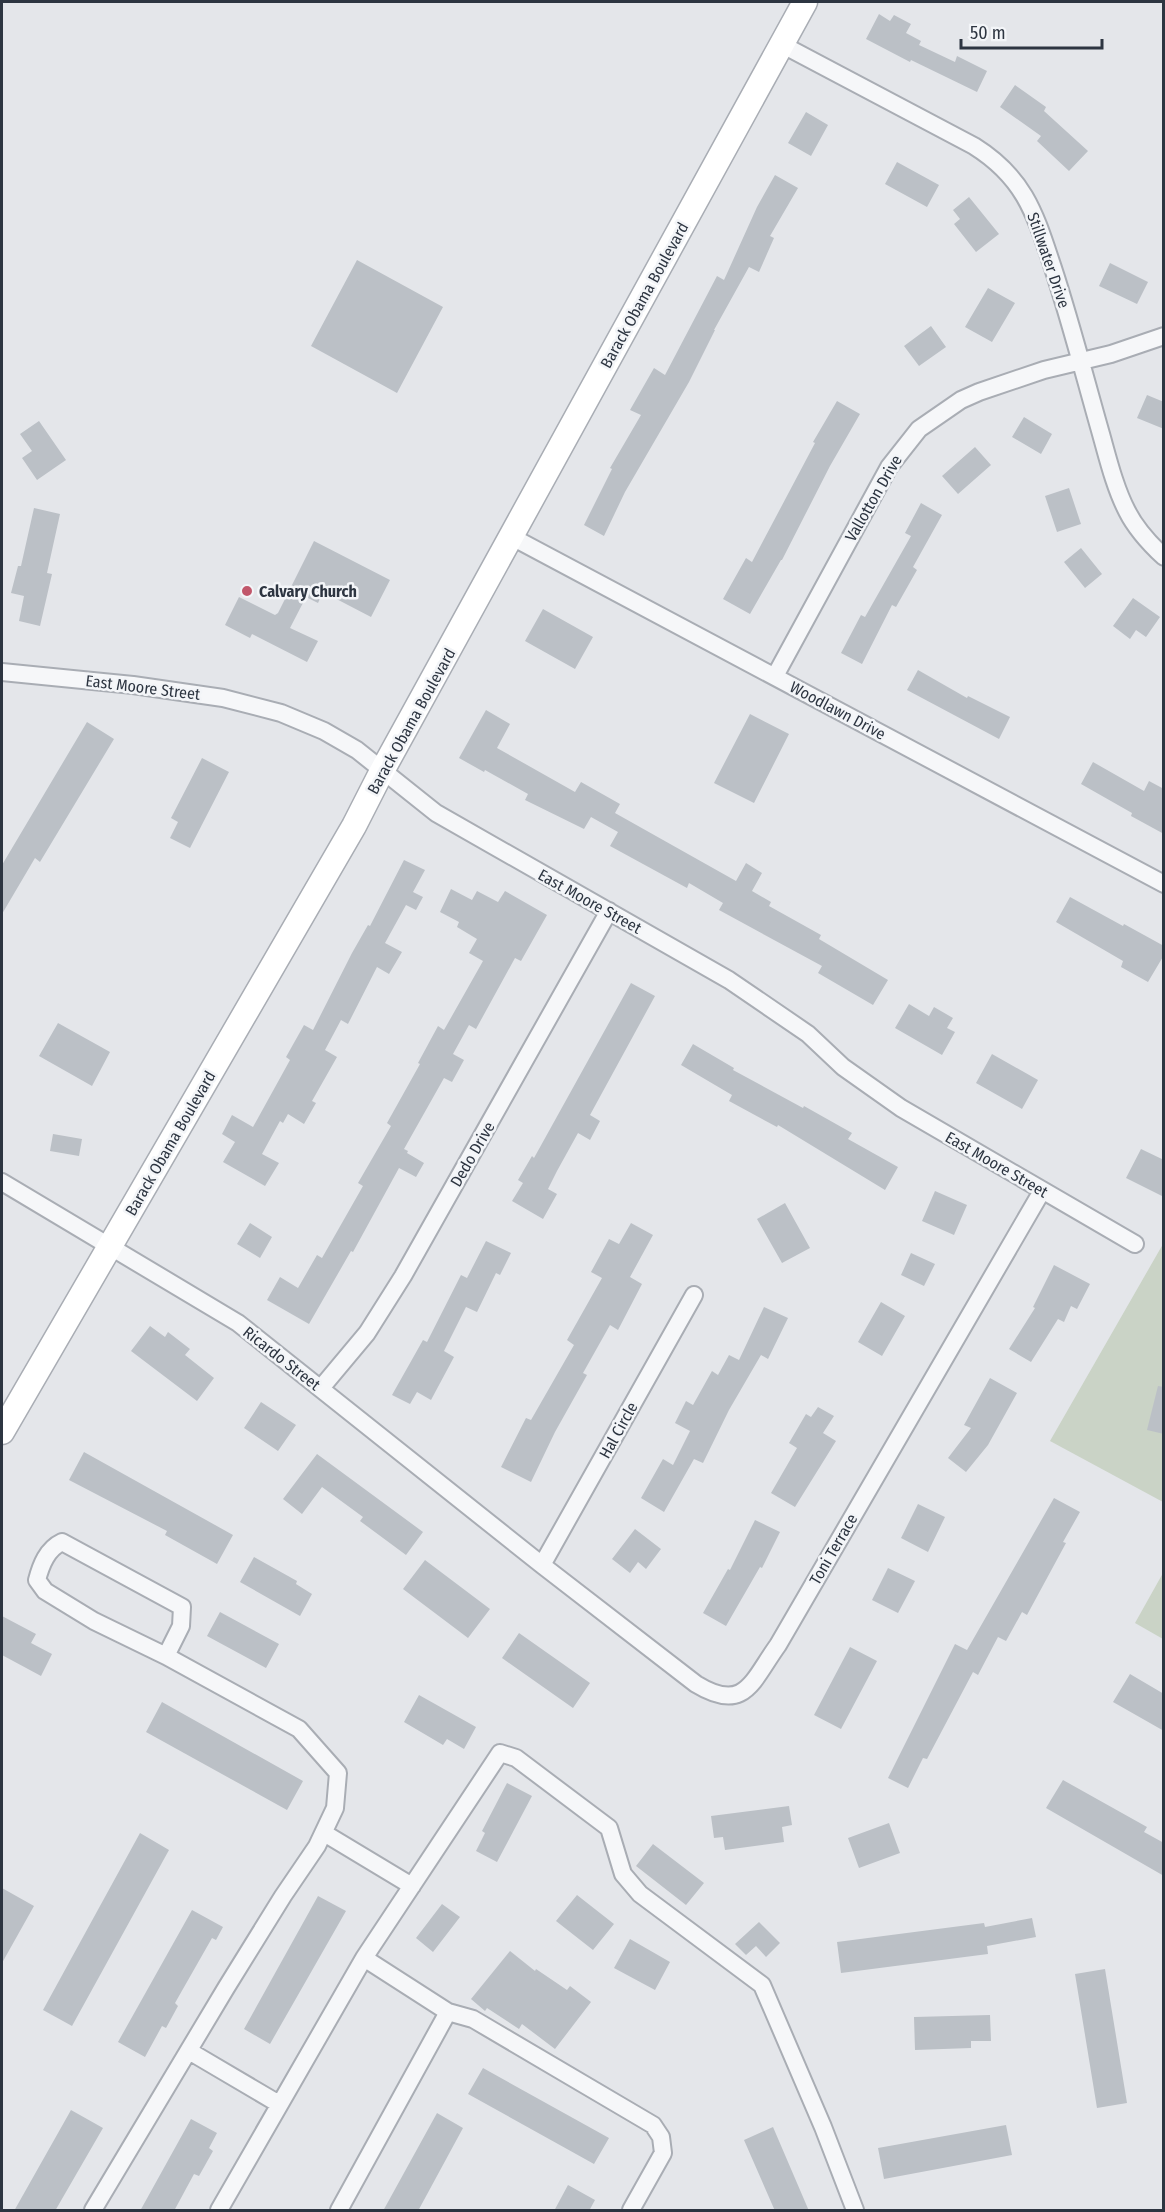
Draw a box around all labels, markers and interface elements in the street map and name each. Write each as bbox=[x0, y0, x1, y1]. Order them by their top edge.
scale bar bbox=[961, 12, 1102, 50]
text: 50 m bbox=[970, 22, 1006, 44]
street label: Stillwater Drive bbox=[1023, 210, 1074, 311]
street label: Barack Obama Boulevard bbox=[596, 219, 692, 371]
street label: Vallotton Drive bbox=[841, 452, 906, 545]
place label: Calvary Church bbox=[259, 582, 357, 601]
marker: Calvary Church bbox=[240, 584, 254, 598]
street label: Barack Obama Boulevard bbox=[363, 645, 459, 797]
street label: East Moore Street bbox=[85, 671, 202, 704]
street label: Woodlawn Drive bbox=[787, 677, 889, 744]
street label: East Moore Street bbox=[535, 865, 645, 938]
street label: Barack Obama Boulevard bbox=[121, 1068, 220, 1219]
street label: Dedo Drive bbox=[446, 1118, 499, 1190]
street label: East Moore Street bbox=[942, 1127, 1052, 1202]
street label: Ricardo Street bbox=[239, 1322, 325, 1395]
street label: Hal Circle bbox=[595, 1399, 642, 1462]
street label: Toni Terrace bbox=[806, 1510, 861, 1588]

